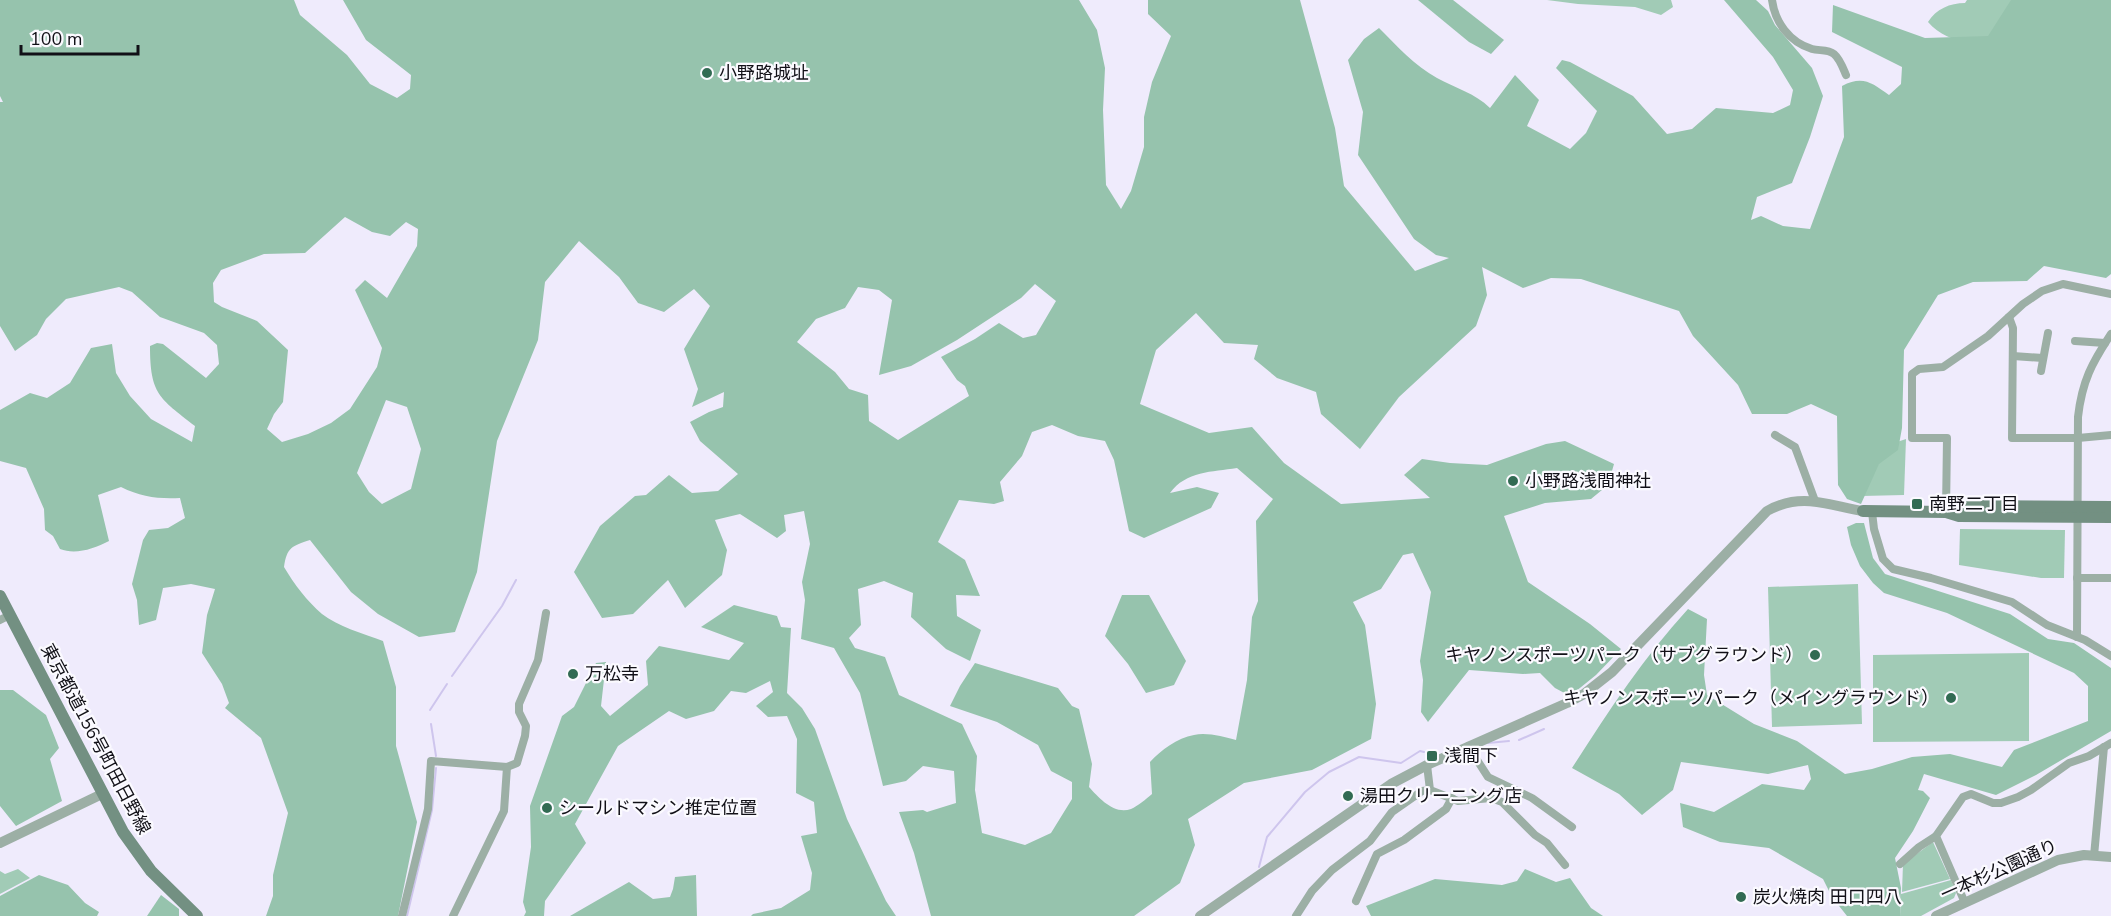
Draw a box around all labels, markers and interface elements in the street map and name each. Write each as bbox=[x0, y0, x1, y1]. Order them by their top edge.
scale bar bbox=[21, 18, 138, 56]
text: 100 m bbox=[30, 27, 82, 51]
place label: 小野路城址 bbox=[719, 61, 809, 85]
marker: 小野路城址 bbox=[700, 66, 714, 80]
place label: 小野路浅間神社 bbox=[1525, 469, 1651, 493]
marker: 小野路浅間神社 bbox=[1506, 474, 1520, 488]
place label: 南野二丁目 bbox=[1929, 492, 2019, 516]
marker: 南野二丁目 bbox=[1910, 497, 1924, 511]
street label: 東京都道156号町田日野線 bbox=[36, 640, 156, 838]
place label: キヤノンスポーツパーク（サブグラウンド） bbox=[1445, 643, 1803, 667]
marker: キヤノンスポーツパーク（サブグラウンド） bbox=[1808, 648, 1822, 662]
place label: 万松寺 bbox=[585, 662, 639, 686]
marker: 万松寺 bbox=[566, 667, 580, 681]
place label: キヤノンスポーツパーク（メイングラウンド） bbox=[1563, 686, 1939, 710]
marker: キヤノンスポーツパーク（メイングラウンド） bbox=[1944, 691, 1958, 705]
place label: 浅間下 bbox=[1444, 744, 1498, 768]
marker: 浅間下 bbox=[1425, 749, 1439, 763]
place label: 湯田クリーニング店 bbox=[1360, 784, 1522, 808]
marker: 湯田クリーニング店 bbox=[1341, 789, 1355, 803]
place label: シールドマシン推定位置 bbox=[559, 796, 757, 820]
marker: シールドマシン推定位置 bbox=[540, 801, 554, 815]
street label: 一本杉公園通り bbox=[1937, 833, 2061, 907]
place label: 炭火焼肉 田口四八 bbox=[1753, 885, 1902, 909]
marker: 炭火焼肉 田口四八 bbox=[1734, 890, 1748, 904]

